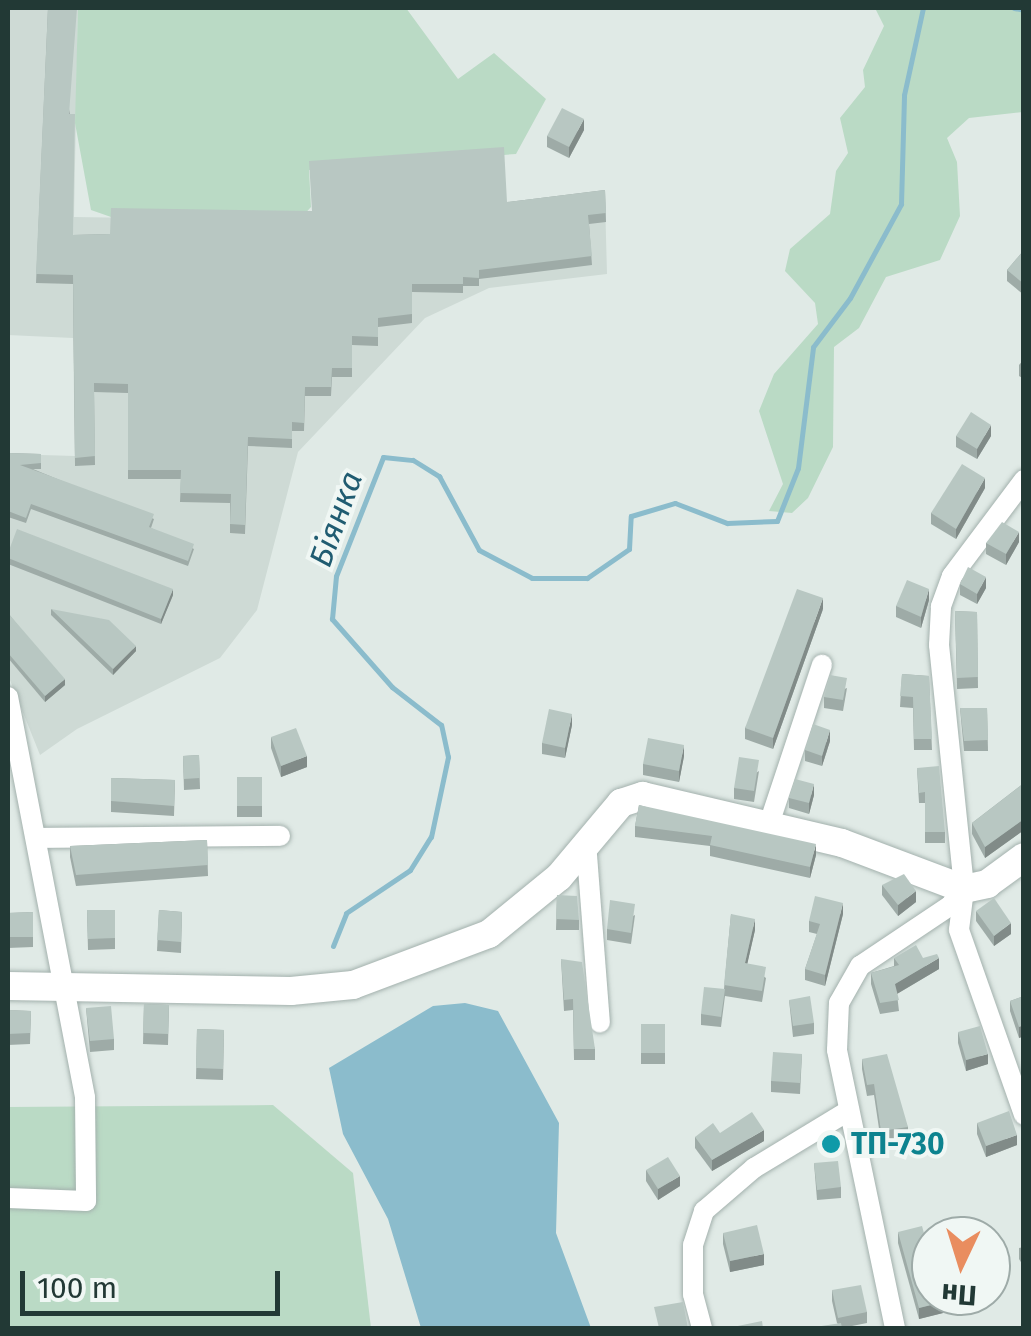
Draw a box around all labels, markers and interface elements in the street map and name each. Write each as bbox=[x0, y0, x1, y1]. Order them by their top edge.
water label: Біянка bbox=[301, 466, 371, 572]
place label: ТП-730 bbox=[851, 1126, 945, 1162]
marker: ТП-730 bbox=[820, 1133, 842, 1155]
north arrow bbox=[911, 1216, 1011, 1316]
scale bar bbox=[25, 1251, 285, 1313]
text: 100 m bbox=[37, 1270, 117, 1306]
text: Пн bbox=[940, 1277, 978, 1312]

